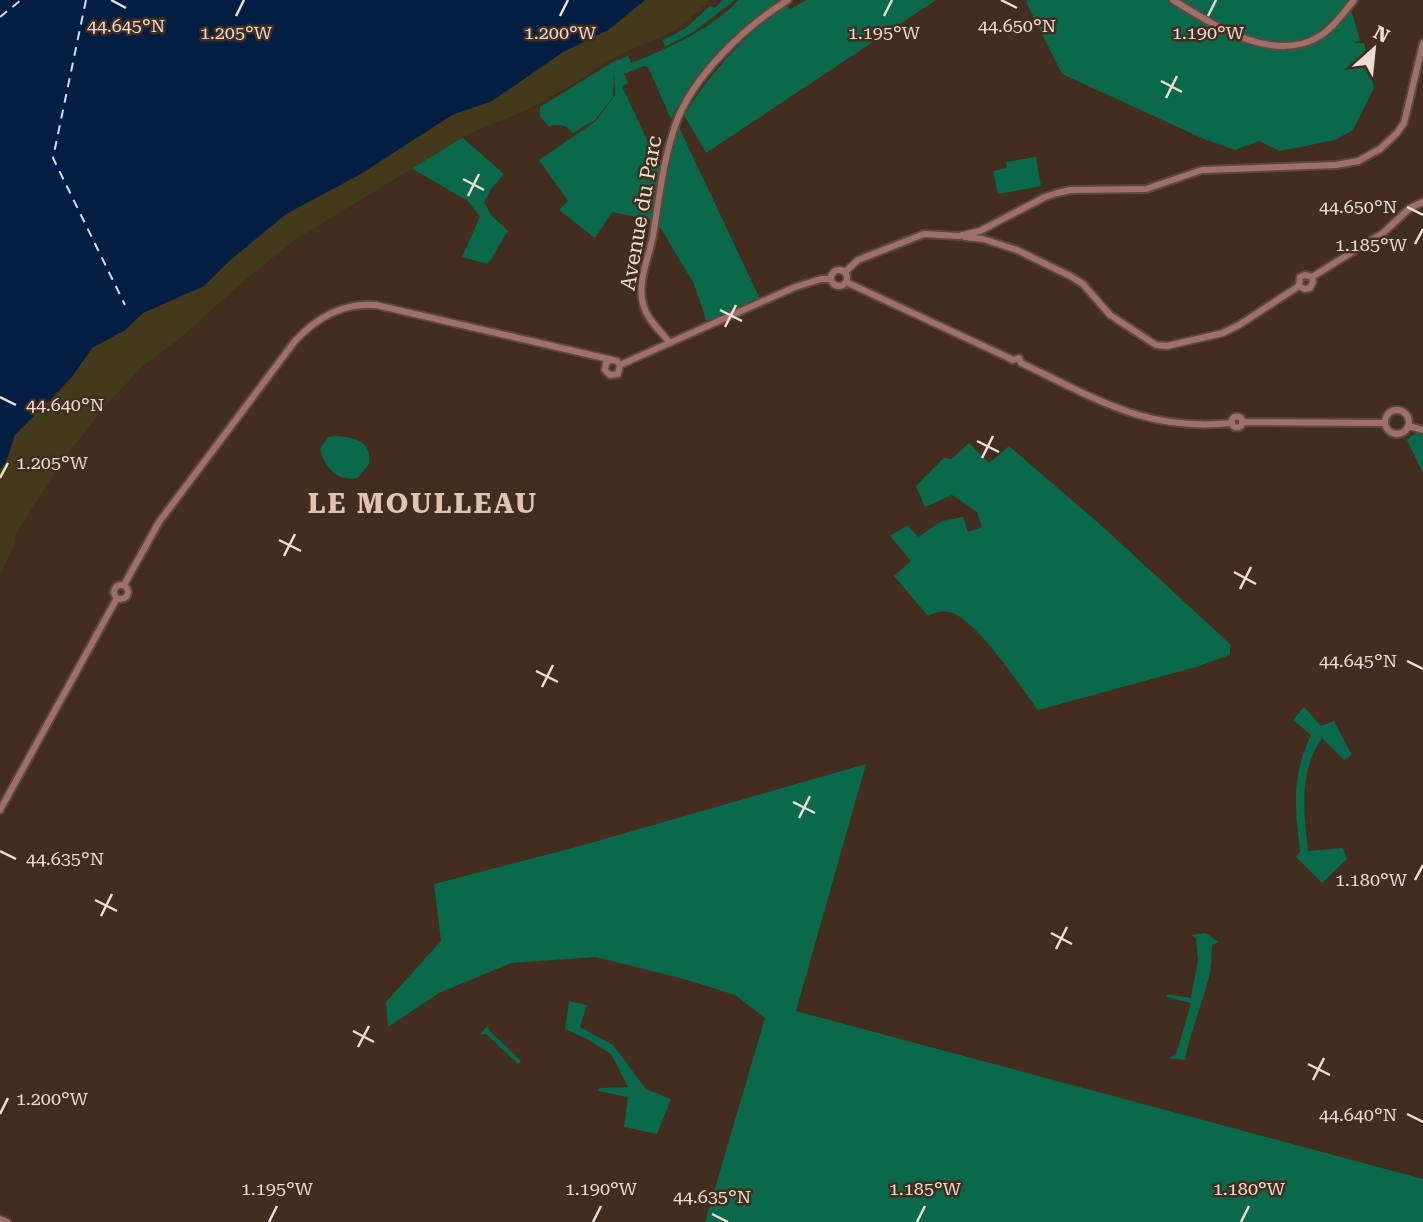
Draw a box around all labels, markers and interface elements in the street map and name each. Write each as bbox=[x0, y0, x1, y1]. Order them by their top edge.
north arrow bbox=[1339, 14, 1409, 84]
text: 44.645°N bbox=[87, 15, 165, 36]
text: 44.650°N bbox=[978, 15, 1056, 36]
text: N bbox=[1370, 21, 1394, 48]
text: 1.205°W bbox=[200, 22, 273, 43]
text: 1.200°W bbox=[524, 22, 597, 43]
text: 1.195°W bbox=[848, 22, 921, 43]
text: 1.190°W bbox=[1172, 22, 1245, 43]
street label: Avenue du Parc bbox=[616, 133, 666, 292]
text: 44.650°N bbox=[1319, 196, 1397, 217]
text: 1.185°W bbox=[1335, 234, 1408, 255]
text: 44.640°N bbox=[26, 394, 104, 415]
text: 1.205°W bbox=[16, 452, 89, 473]
district label: LE MOULLEAU bbox=[308, 487, 538, 520]
text: 44.645°N bbox=[1319, 650, 1397, 671]
text: 44.635°N bbox=[26, 848, 104, 869]
text: 1.180°W bbox=[1335, 869, 1408, 890]
text: 1.200°W bbox=[16, 1088, 89, 1109]
text: 44.640°N bbox=[1319, 1104, 1397, 1125]
text: 1.195°W bbox=[241, 1178, 314, 1199]
text: 1.190°W bbox=[565, 1178, 638, 1199]
text: 1.185°W bbox=[889, 1178, 962, 1199]
text: 1.180°W bbox=[1213, 1178, 1286, 1199]
text: 44.635°N bbox=[673, 1186, 751, 1207]

